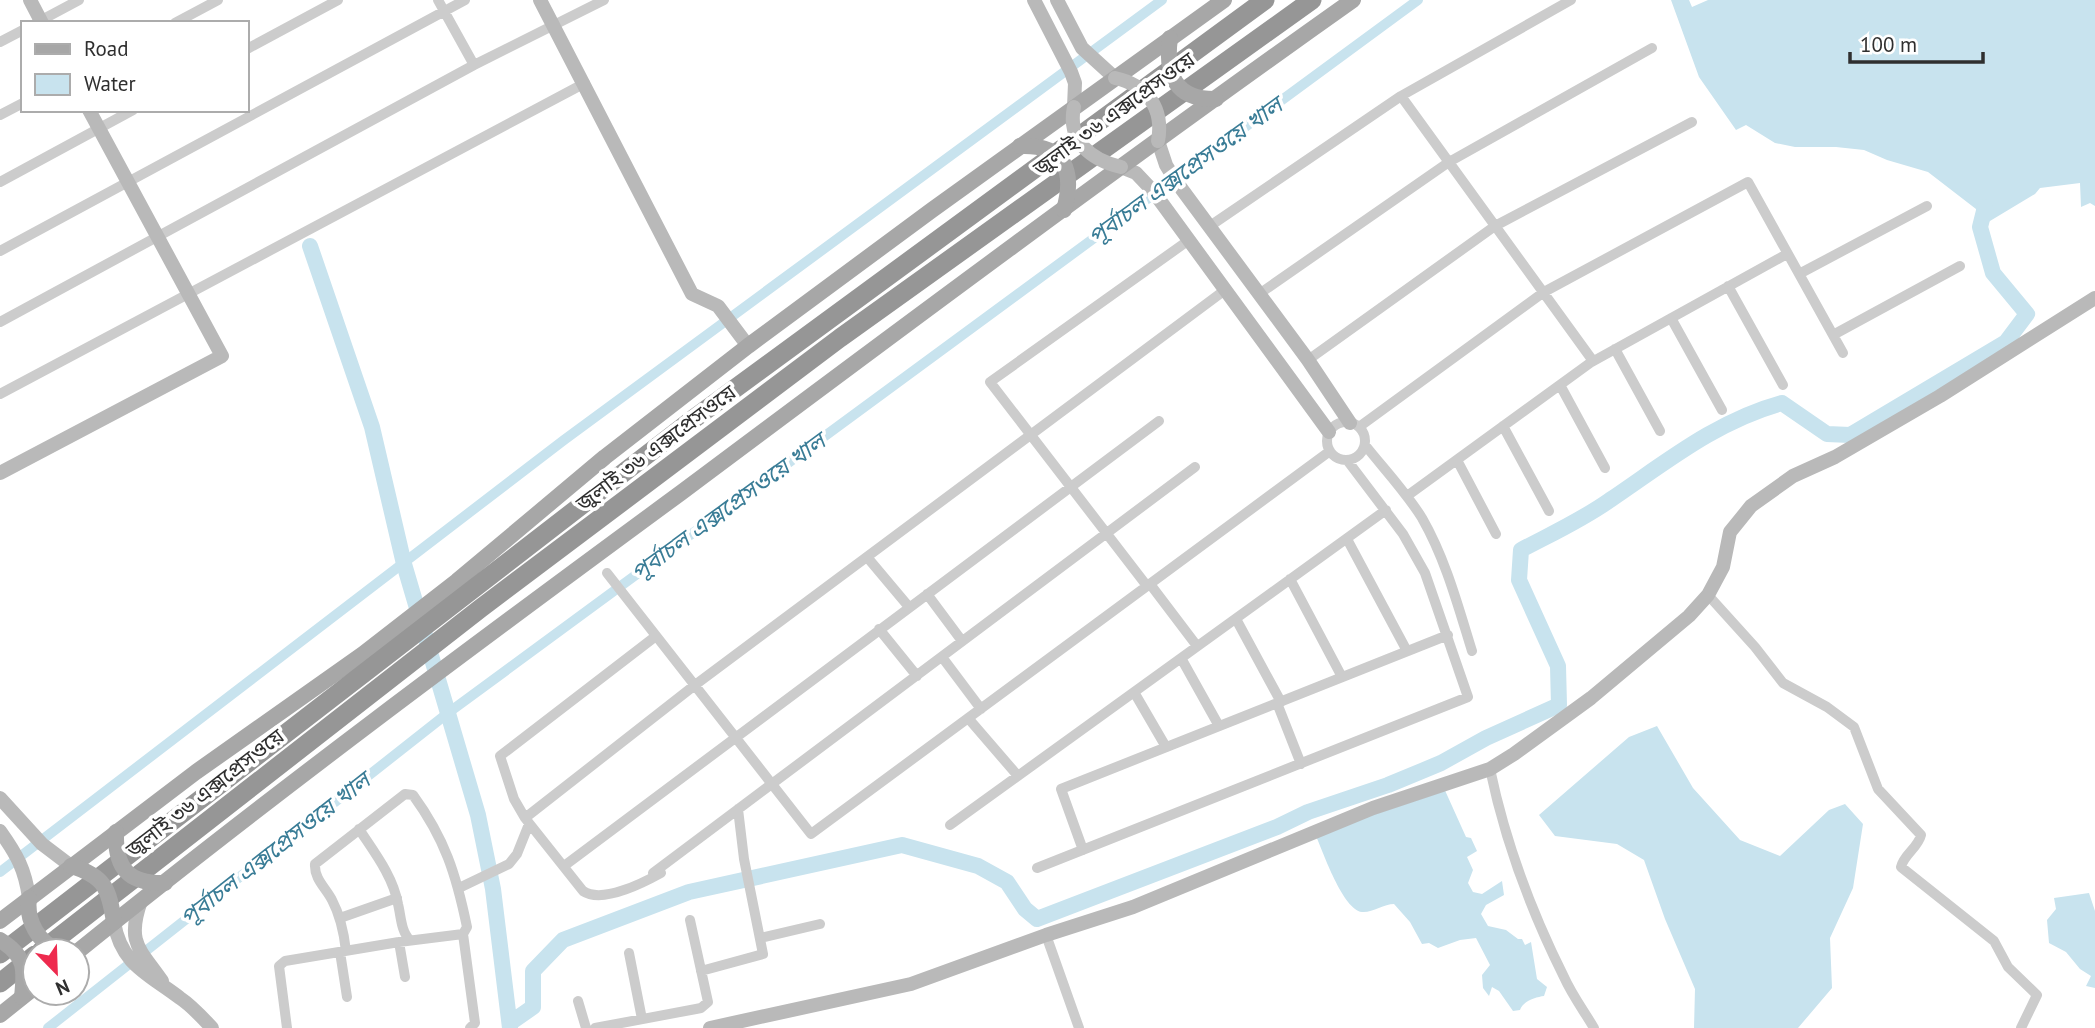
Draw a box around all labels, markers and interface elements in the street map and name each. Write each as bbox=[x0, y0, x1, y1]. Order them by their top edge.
legend bbox=[21, 21, 248, 112]
scale bar bbox=[1850, 21, 1983, 65]
text: 100 m bbox=[1860, 31, 1917, 58]
text: Road bbox=[84, 35, 128, 62]
street label: জুলাই ৩৬ এক্সপ্রেসওয়ে bbox=[1027, 45, 1201, 182]
text: Water bbox=[84, 70, 136, 97]
water label: পূর্বাচল এক্সপ্রেসওয়ে খাল bbox=[1082, 88, 1291, 251]
street label: জুলাই ৩৬ এক্সপ্রেসওয়ে bbox=[570, 378, 742, 517]
water label: পূর্বাচল এক্সপ্রেসওয়ে খাল bbox=[625, 424, 834, 587]
street label: জুলাই ৩৬ এক্সপ্রেসওয়ে bbox=[119, 722, 290, 863]
water label: পূর্বাচল এক্সপ্রেসওয়ে খাল bbox=[174, 763, 379, 932]
north arrow bbox=[21, 937, 91, 1007]
text: N bbox=[52, 974, 73, 1001]

